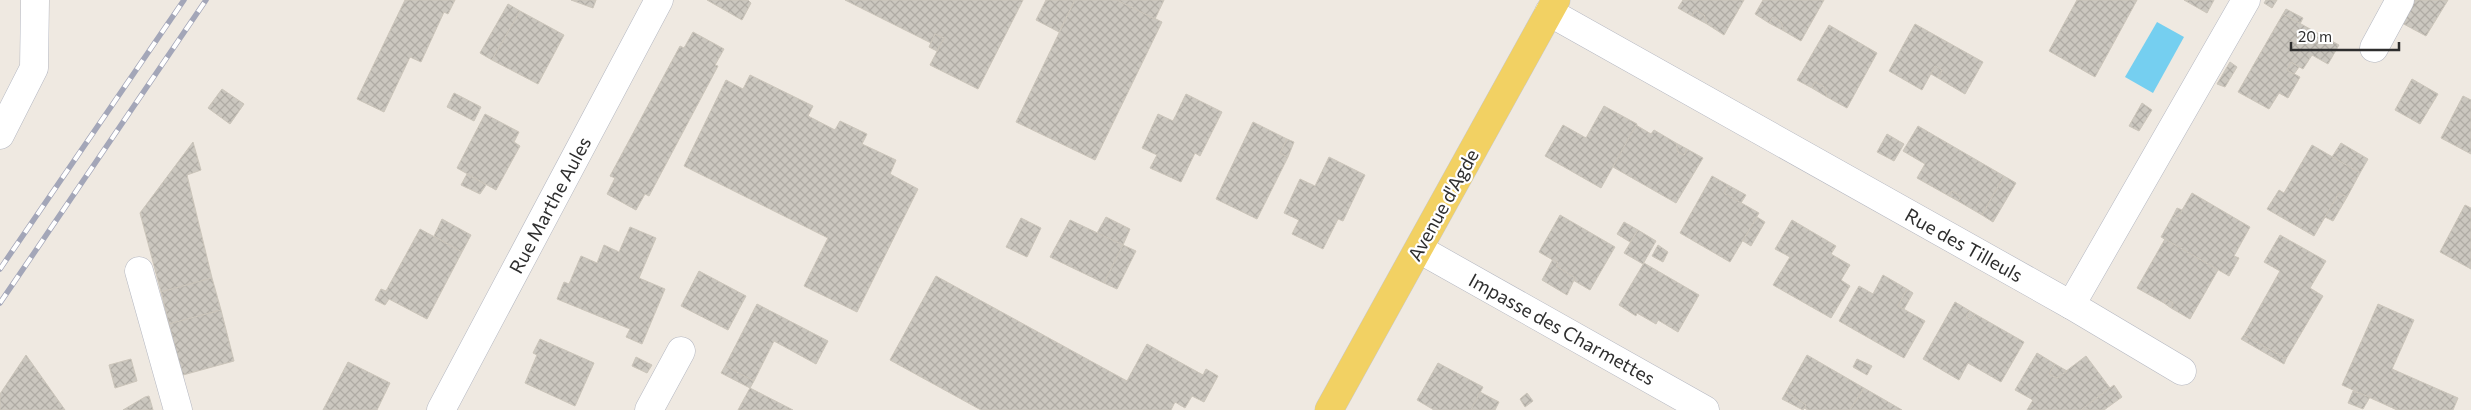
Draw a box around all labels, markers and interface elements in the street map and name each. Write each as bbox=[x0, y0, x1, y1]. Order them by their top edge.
scale bar bbox=[2291, 20, 2398, 52]
text: 20 m bbox=[2298, 27, 2332, 45]
street label: Rue Marthe Aules bbox=[504, 132, 595, 277]
street label: Avenue d'Agde bbox=[1402, 145, 1483, 265]
street label: Rue des Tilleuls bbox=[1901, 203, 2027, 286]
street label: Impasse des Charmettes bbox=[1465, 268, 1659, 389]

